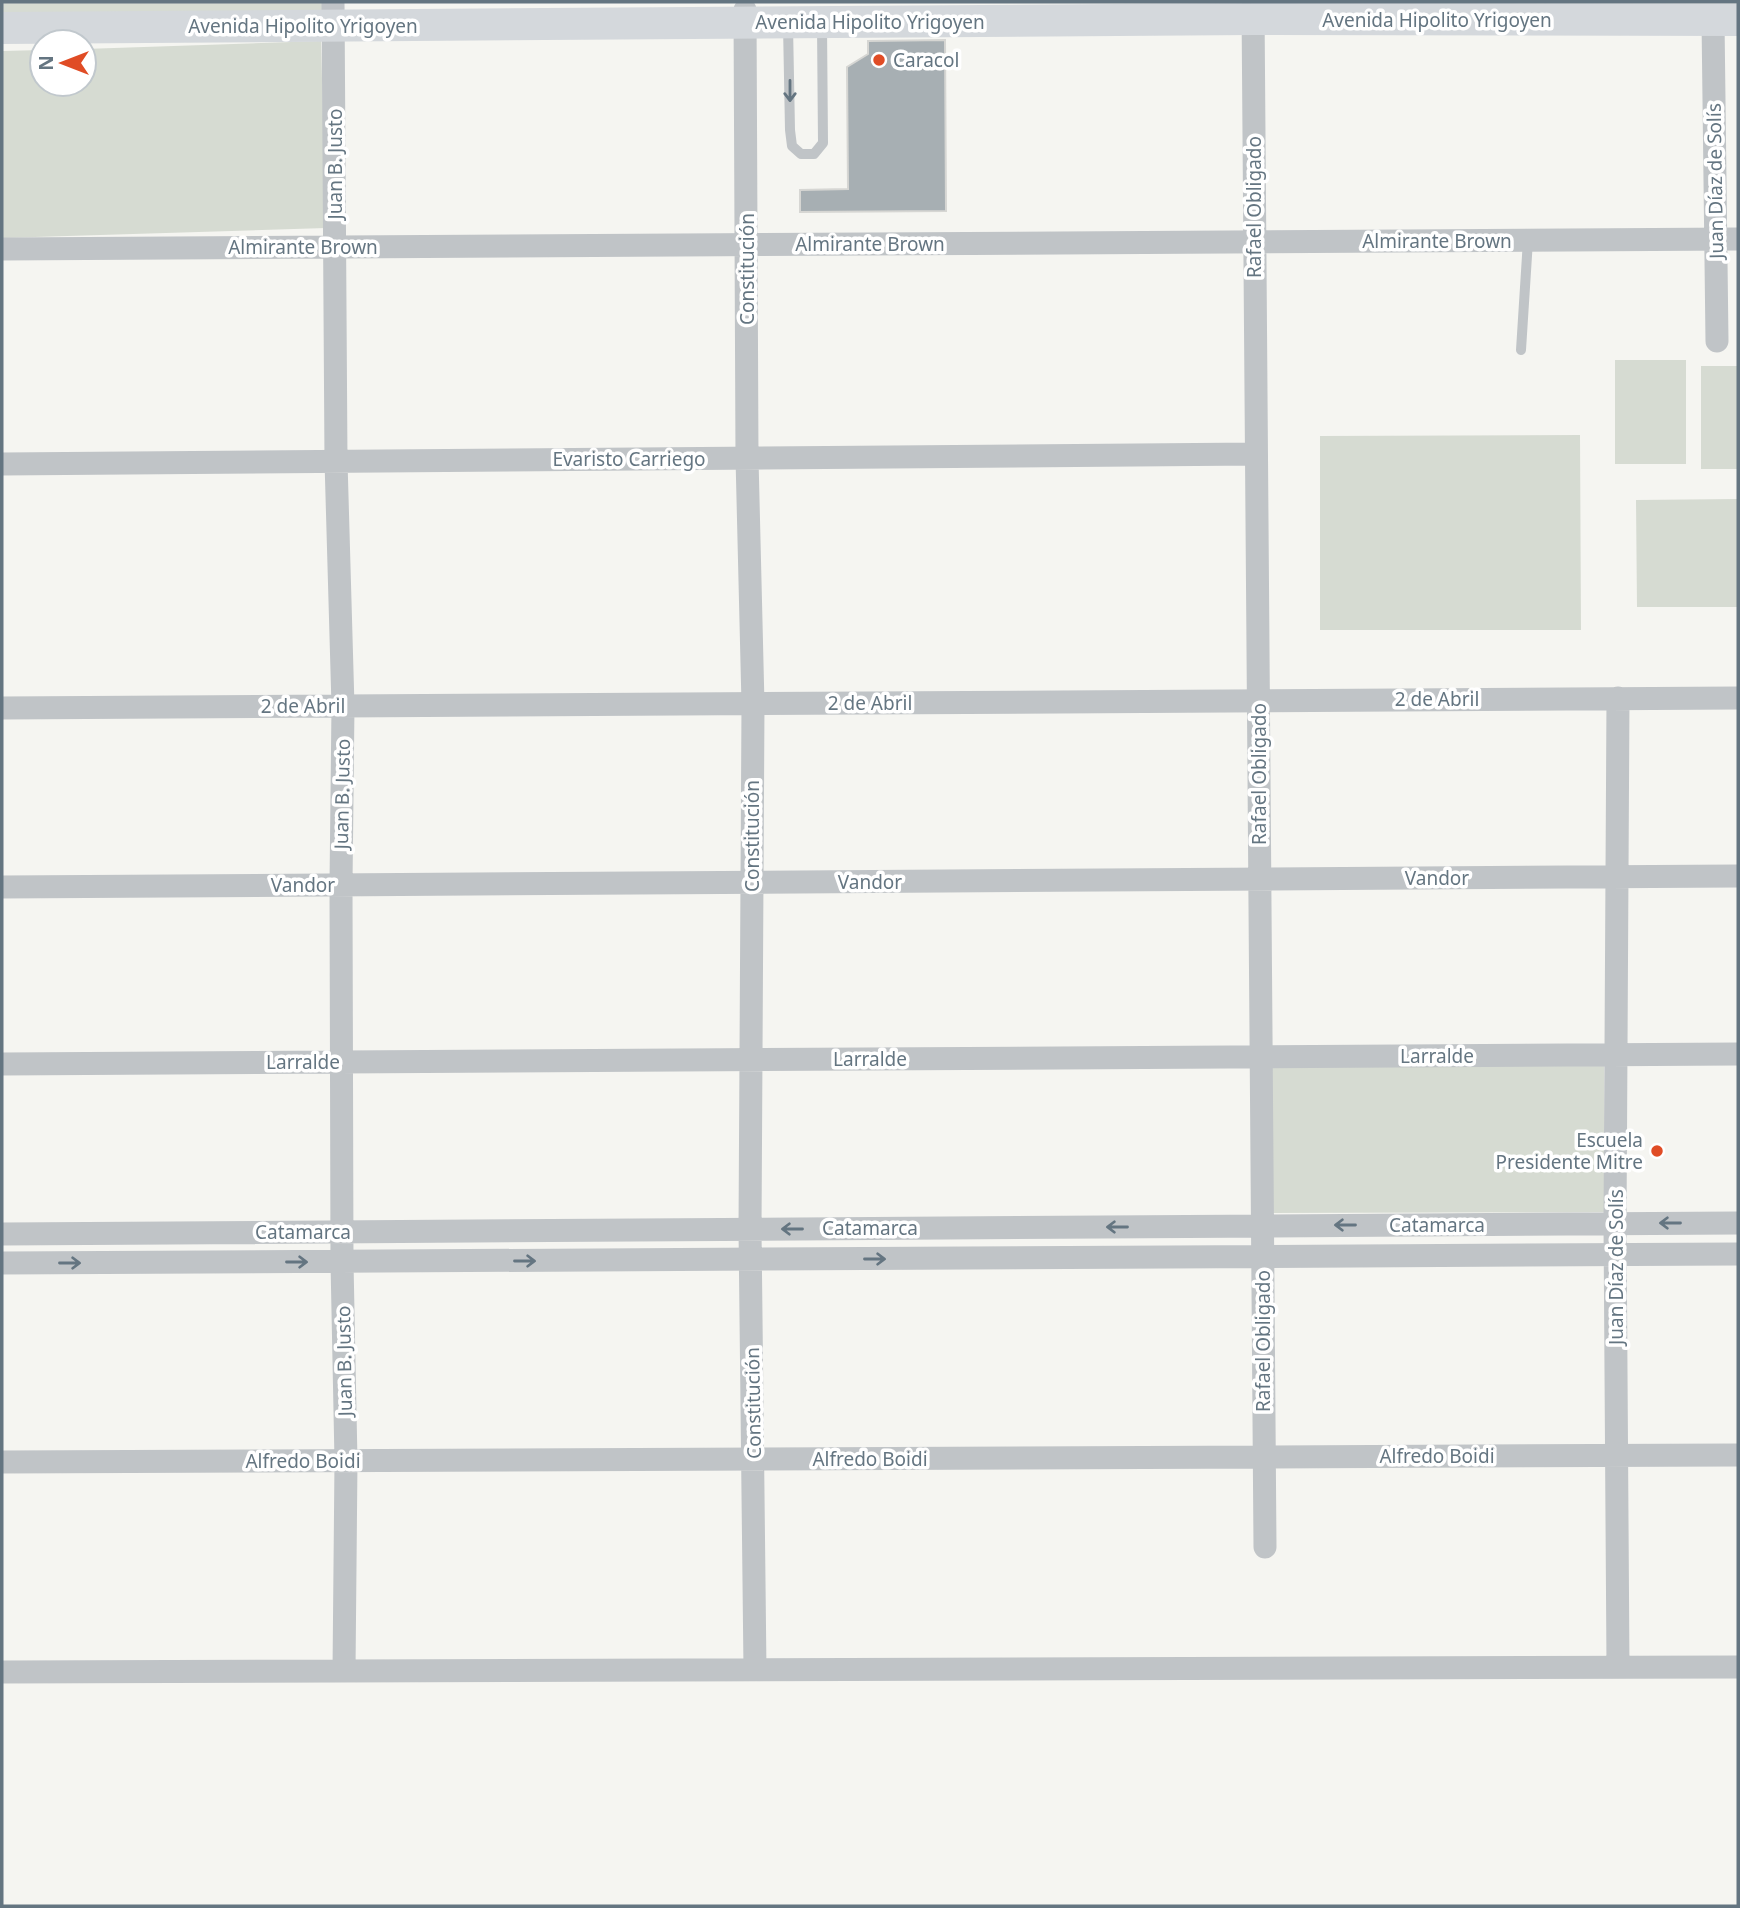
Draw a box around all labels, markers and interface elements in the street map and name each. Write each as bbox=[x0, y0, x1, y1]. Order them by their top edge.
street label: Avenida Hipolito Yrigoyen bbox=[1322, 7, 1552, 33]
street label: Avenida Hipolito Yrigoyen bbox=[755, 9, 985, 35]
street label: Avenida Hipolito Yrigoyen bbox=[188, 13, 418, 39]
north arrow bbox=[28, 28, 98, 98]
place label: Caracol bbox=[893, 47, 959, 73]
marker: Caracol bbox=[871, 52, 887, 68]
text: N bbox=[33, 55, 59, 71]
one-way arrow bbox=[783, 79, 797, 102]
street label: Juan Díaz de Solís bbox=[1701, 103, 1729, 261]
street label: Juan B. Justo bbox=[322, 109, 348, 221]
street label: Rafael Obligado bbox=[1241, 136, 1267, 278]
street label: Constitución bbox=[734, 213, 760, 325]
street label: Almirante Brown bbox=[1362, 228, 1512, 254]
street label: Almirante Brown bbox=[795, 231, 945, 257]
street label: Almirante Brown bbox=[228, 234, 378, 260]
street label: Evaristo Carriego bbox=[552, 446, 706, 472]
street label: 2 de Abril bbox=[1395, 686, 1479, 712]
street label: 2 de Abril bbox=[828, 690, 912, 716]
street label: 2 de Abril bbox=[261, 693, 345, 719]
street label: Rafael Obligado bbox=[1246, 703, 1272, 845]
street label: Juan B. Justo bbox=[328, 738, 356, 852]
street label: Constitución bbox=[739, 780, 765, 892]
street label: Vandor bbox=[1405, 865, 1469, 891]
street label: Vandor bbox=[838, 869, 902, 895]
street label: Vandor bbox=[271, 872, 335, 898]
street label: Larralde bbox=[1400, 1043, 1474, 1069]
street label: Larralde bbox=[833, 1046, 907, 1072]
street label: Larralde bbox=[266, 1049, 340, 1075]
place label: Escuela Presidente Mitre bbox=[1495, 1127, 1643, 1175]
marker: Escuela Presidente Mitre bbox=[1649, 1143, 1665, 1159]
street label: Juan Díaz de Solís bbox=[1603, 1189, 1629, 1347]
street label: Catamarca bbox=[1389, 1212, 1485, 1238]
street label: Catamarca bbox=[822, 1215, 918, 1241]
one-way arrow bbox=[1659, 1216, 1682, 1230]
one-way arrow bbox=[1333, 1218, 1356, 1232]
street label: Catamarca bbox=[255, 1219, 351, 1245]
one-way arrow bbox=[1106, 1220, 1129, 1234]
one-way arrow bbox=[780, 1222, 803, 1236]
one-way arrow bbox=[863, 1252, 886, 1266]
one-way arrow bbox=[513, 1254, 536, 1268]
one-way arrow bbox=[286, 1255, 309, 1269]
one-way arrow bbox=[58, 1256, 81, 1270]
street label: Rafael Obligado bbox=[1250, 1270, 1276, 1412]
street label: Juan B. Justo bbox=[330, 1305, 358, 1419]
street label: Constitución bbox=[739, 1347, 767, 1459]
street label: Alfredo Boidi bbox=[1379, 1443, 1495, 1469]
street label: Alfredo Boidi bbox=[812, 1446, 928, 1472]
street label: Alfredo Boidi bbox=[245, 1448, 361, 1474]

